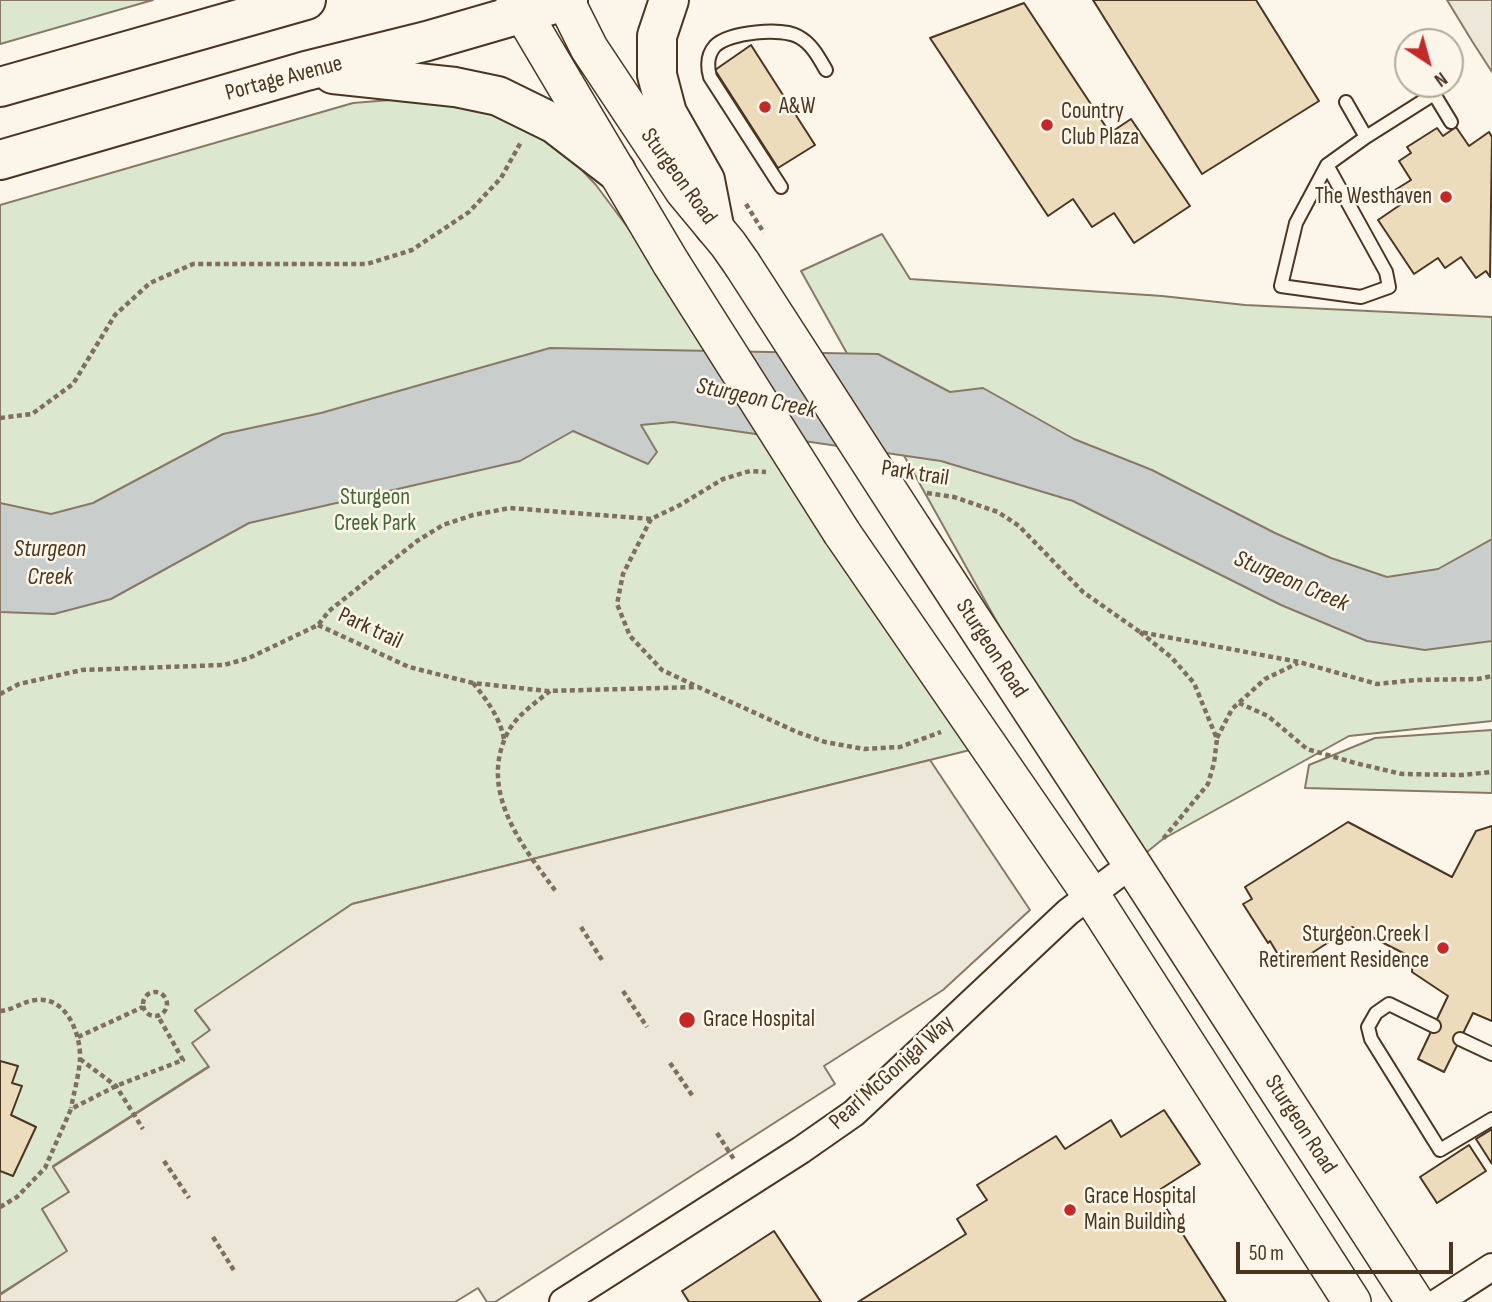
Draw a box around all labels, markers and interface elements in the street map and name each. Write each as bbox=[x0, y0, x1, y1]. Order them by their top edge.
north arrow bbox=[1394, 28, 1464, 98]
street label: Portage Avenue bbox=[222, 50, 346, 108]
text: N bbox=[1430, 66, 1451, 91]
place label: A&W bbox=[779, 93, 815, 121]
place label: Country Club Plaza bbox=[1061, 98, 1139, 152]
marker: A&W bbox=[757, 99, 773, 115]
marker: Country Club Plaza bbox=[1039, 117, 1055, 133]
street label: Sturgeon Road bbox=[634, 124, 722, 230]
place label: The Westhaven bbox=[1315, 183, 1432, 211]
marker: The Westhaven bbox=[1438, 189, 1454, 205]
water label: Sturgeon Creek bbox=[694, 372, 818, 426]
street label: Park trail bbox=[879, 455, 951, 493]
park label: Sturgeon Creek Park bbox=[334, 484, 416, 538]
water label: Sturgeon Creek bbox=[14, 536, 86, 592]
water label: Sturgeon Creek bbox=[1229, 545, 1353, 619]
street label: Sturgeon Road bbox=[949, 594, 1033, 704]
street label: Park trail bbox=[333, 602, 407, 656]
place label: Sturgeon Creek I Retirement Residence bbox=[1259, 921, 1429, 975]
marker: Sturgeon Creek I Retirement Residence bbox=[1435, 940, 1451, 956]
place label: Grace Hospital bbox=[703, 1006, 815, 1034]
marker: Grace Hospital bbox=[677, 1010, 697, 1030]
street label: Pearl McGonigal Way bbox=[824, 1010, 960, 1136]
street label: Sturgeon Road bbox=[1258, 1070, 1342, 1180]
place label: Grace Hospital Main Building bbox=[1084, 1183, 1196, 1237]
marker: Grace Hospital Main Building bbox=[1062, 1202, 1078, 1218]
scale bar bbox=[1240, 1228, 1457, 1272]
text: 50 m bbox=[1249, 1241, 1284, 1266]

